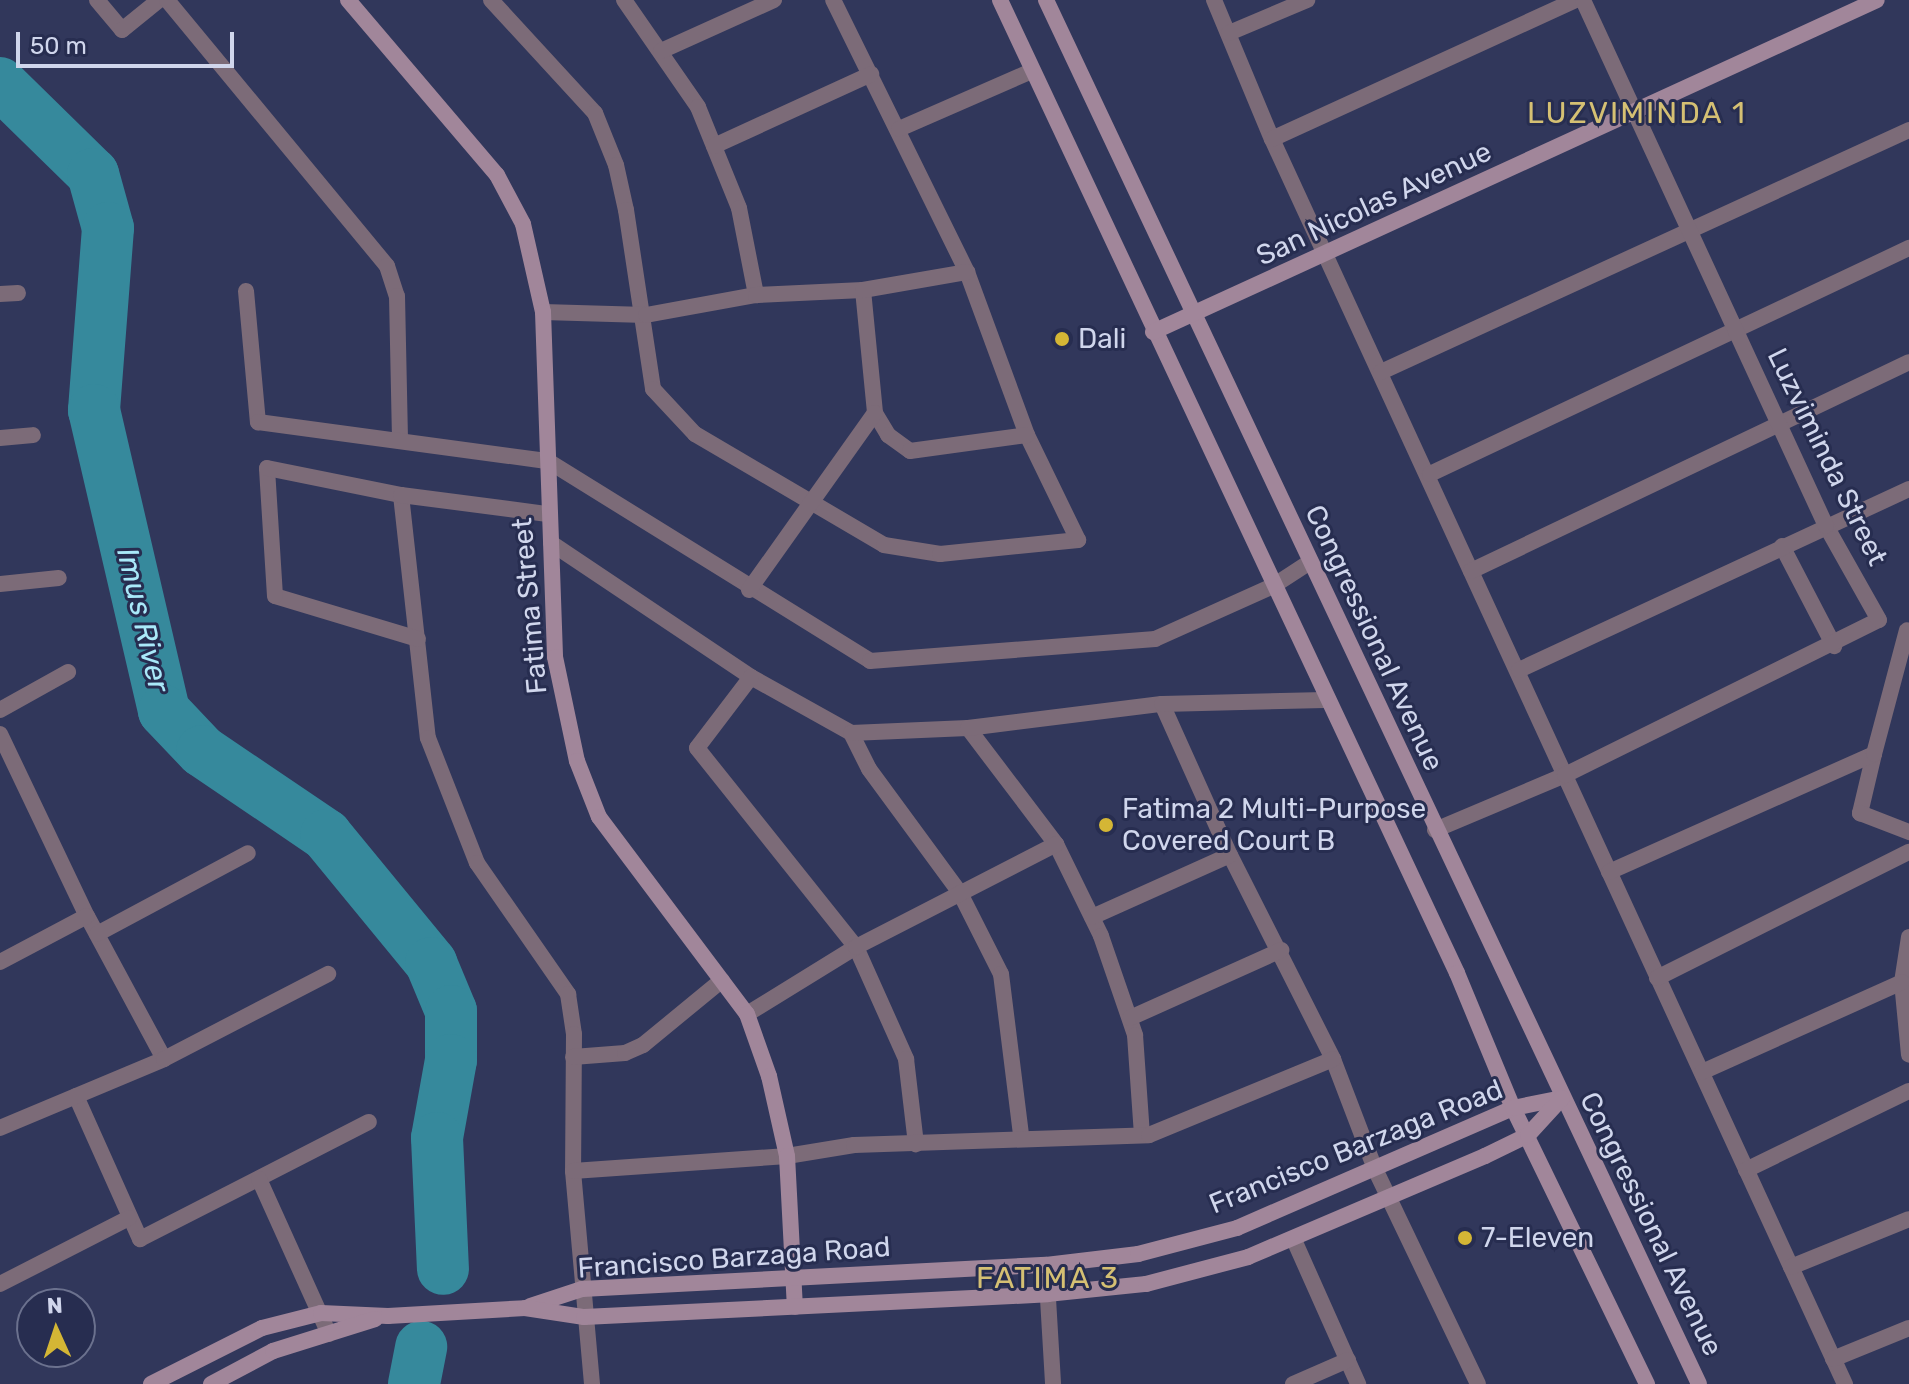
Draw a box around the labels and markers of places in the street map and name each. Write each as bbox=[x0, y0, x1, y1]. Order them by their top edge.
place label: Dali bbox=[1078, 322, 1126, 356]
marker: Dali bbox=[1053, 330, 1071, 348]
place label: Fatima 2 Multi-Purpose Covered Court B bbox=[1122, 792, 1426, 858]
marker: Fatima 2 Multi-Purpose Covered Court B bbox=[1097, 816, 1115, 834]
place label: 7-Eleven bbox=[1481, 1221, 1594, 1255]
marker: 7-Eleven bbox=[1456, 1229, 1474, 1247]

